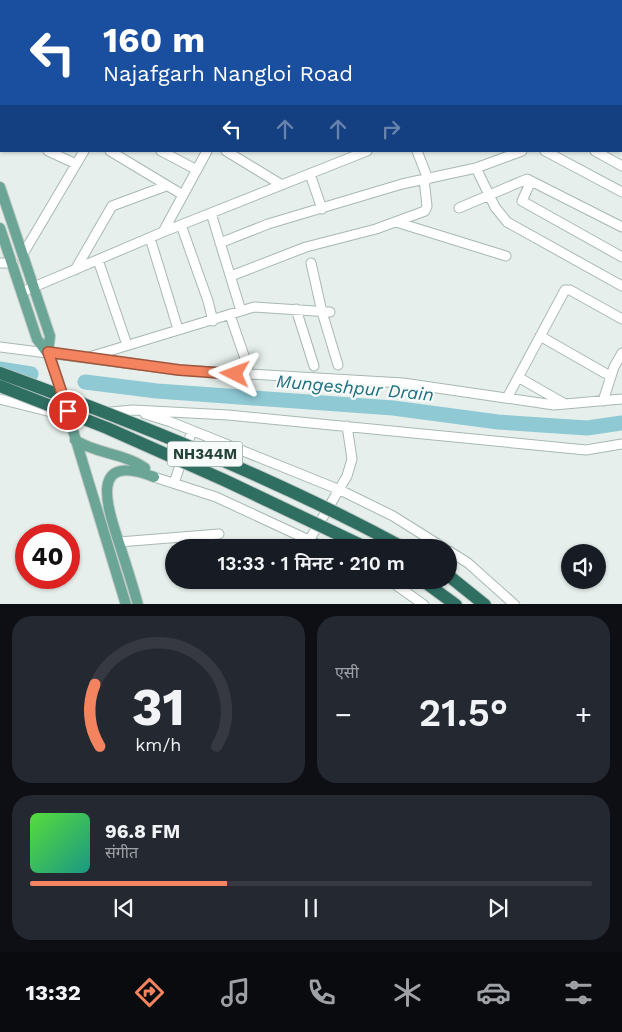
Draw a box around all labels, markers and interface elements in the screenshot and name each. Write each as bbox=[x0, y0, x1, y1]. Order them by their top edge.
text: 160 m bbox=[103, 19, 205, 61]
icon: left bbox=[20, 20, 85, 85]
text: Najafgarh Nangloi Road bbox=[103, 61, 353, 86]
icon: left bbox=[218, 115, 246, 143]
icon: ahead bbox=[271, 115, 299, 143]
icon: ahead bbox=[324, 115, 352, 143]
icon: right bbox=[377, 115, 405, 143]
position arrow bbox=[208, 347, 260, 399]
water label: Mungeshpur Drain bbox=[275, 370, 435, 405]
pin bbox=[47, 390, 89, 432]
icon: arrive bbox=[54, 397, 82, 425]
road number: NH344M bbox=[168, 442, 242, 466]
speed limit sign: 40 bbox=[15, 524, 80, 589]
map controls bbox=[561, 544, 606, 589]
button: sound bbox=[561, 544, 606, 589]
text: 13:33 · 1 मिनट · 210 m bbox=[217, 552, 405, 575]
text: एसी bbox=[335, 663, 359, 682]
text: 31 bbox=[132, 677, 185, 738]
text: 21.5° bbox=[419, 691, 508, 735]
text: − bbox=[335, 698, 352, 731]
text: + bbox=[575, 698, 592, 731]
text: km/h bbox=[135, 734, 182, 755]
text: 96.8 FM bbox=[105, 820, 180, 843]
text: संगीत bbox=[105, 843, 138, 862]
icon: previous bbox=[110, 894, 138, 922]
icon: pause bbox=[297, 894, 325, 922]
icon: next bbox=[484, 894, 512, 922]
icon: directions bbox=[132, 975, 167, 1010]
icon: music bbox=[218, 975, 253, 1010]
icon: phone bbox=[304, 975, 339, 1010]
icon: climate bbox=[390, 975, 425, 1010]
icon: car bbox=[476, 975, 511, 1010]
icon: filters bbox=[561, 975, 596, 1010]
text: 13:32 bbox=[25, 980, 81, 1005]

